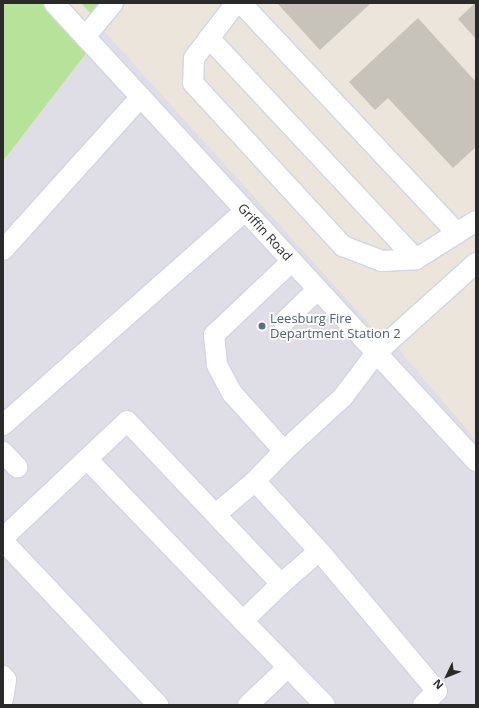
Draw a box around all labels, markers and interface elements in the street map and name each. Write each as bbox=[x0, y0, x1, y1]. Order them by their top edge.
street label: Griffin Road bbox=[235, 200, 295, 264]
place label: Leesburg Fire Department Station 2 bbox=[270, 311, 401, 342]
marker: Leesburg Fire Department Station 2 bbox=[257, 321, 267, 331]
north arrow bbox=[427, 656, 467, 696]
text: N bbox=[429, 676, 446, 693]

